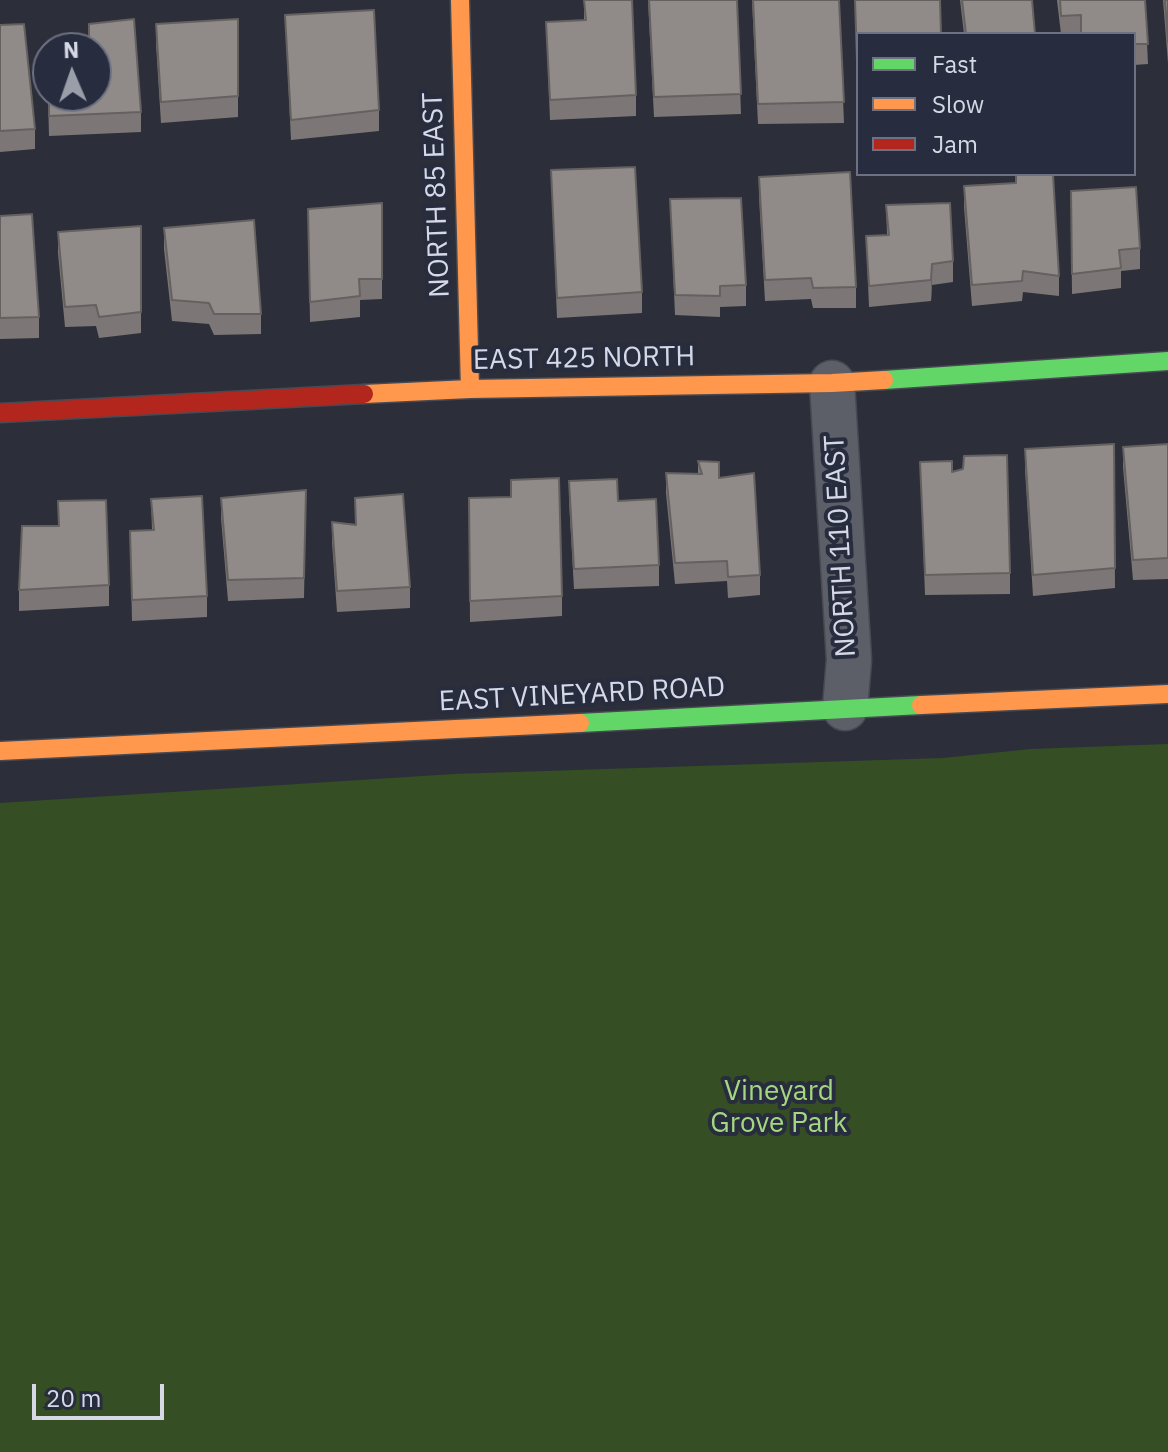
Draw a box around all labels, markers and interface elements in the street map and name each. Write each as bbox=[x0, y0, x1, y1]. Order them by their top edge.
north arrow bbox=[32, 32, 112, 112]
legend bbox=[856, 32, 1136, 176]
text: N bbox=[63, 35, 80, 64]
text: Fast bbox=[932, 48, 977, 80]
text: Slow bbox=[932, 88, 984, 120]
street label: NORTH 85 EAST bbox=[417, 92, 457, 298]
text: Jam bbox=[932, 128, 978, 160]
street label: EAST 425 NORTH bbox=[472, 340, 696, 378]
street label: NORTH 110 EAST bbox=[818, 434, 864, 658]
street label: EAST VINEYARD ROAD bbox=[438, 671, 726, 719]
park label: Vineyard Grove Park bbox=[710, 1075, 848, 1141]
scale bar bbox=[36, 1368, 168, 1418]
text: 20 m bbox=[46, 1382, 101, 1414]

